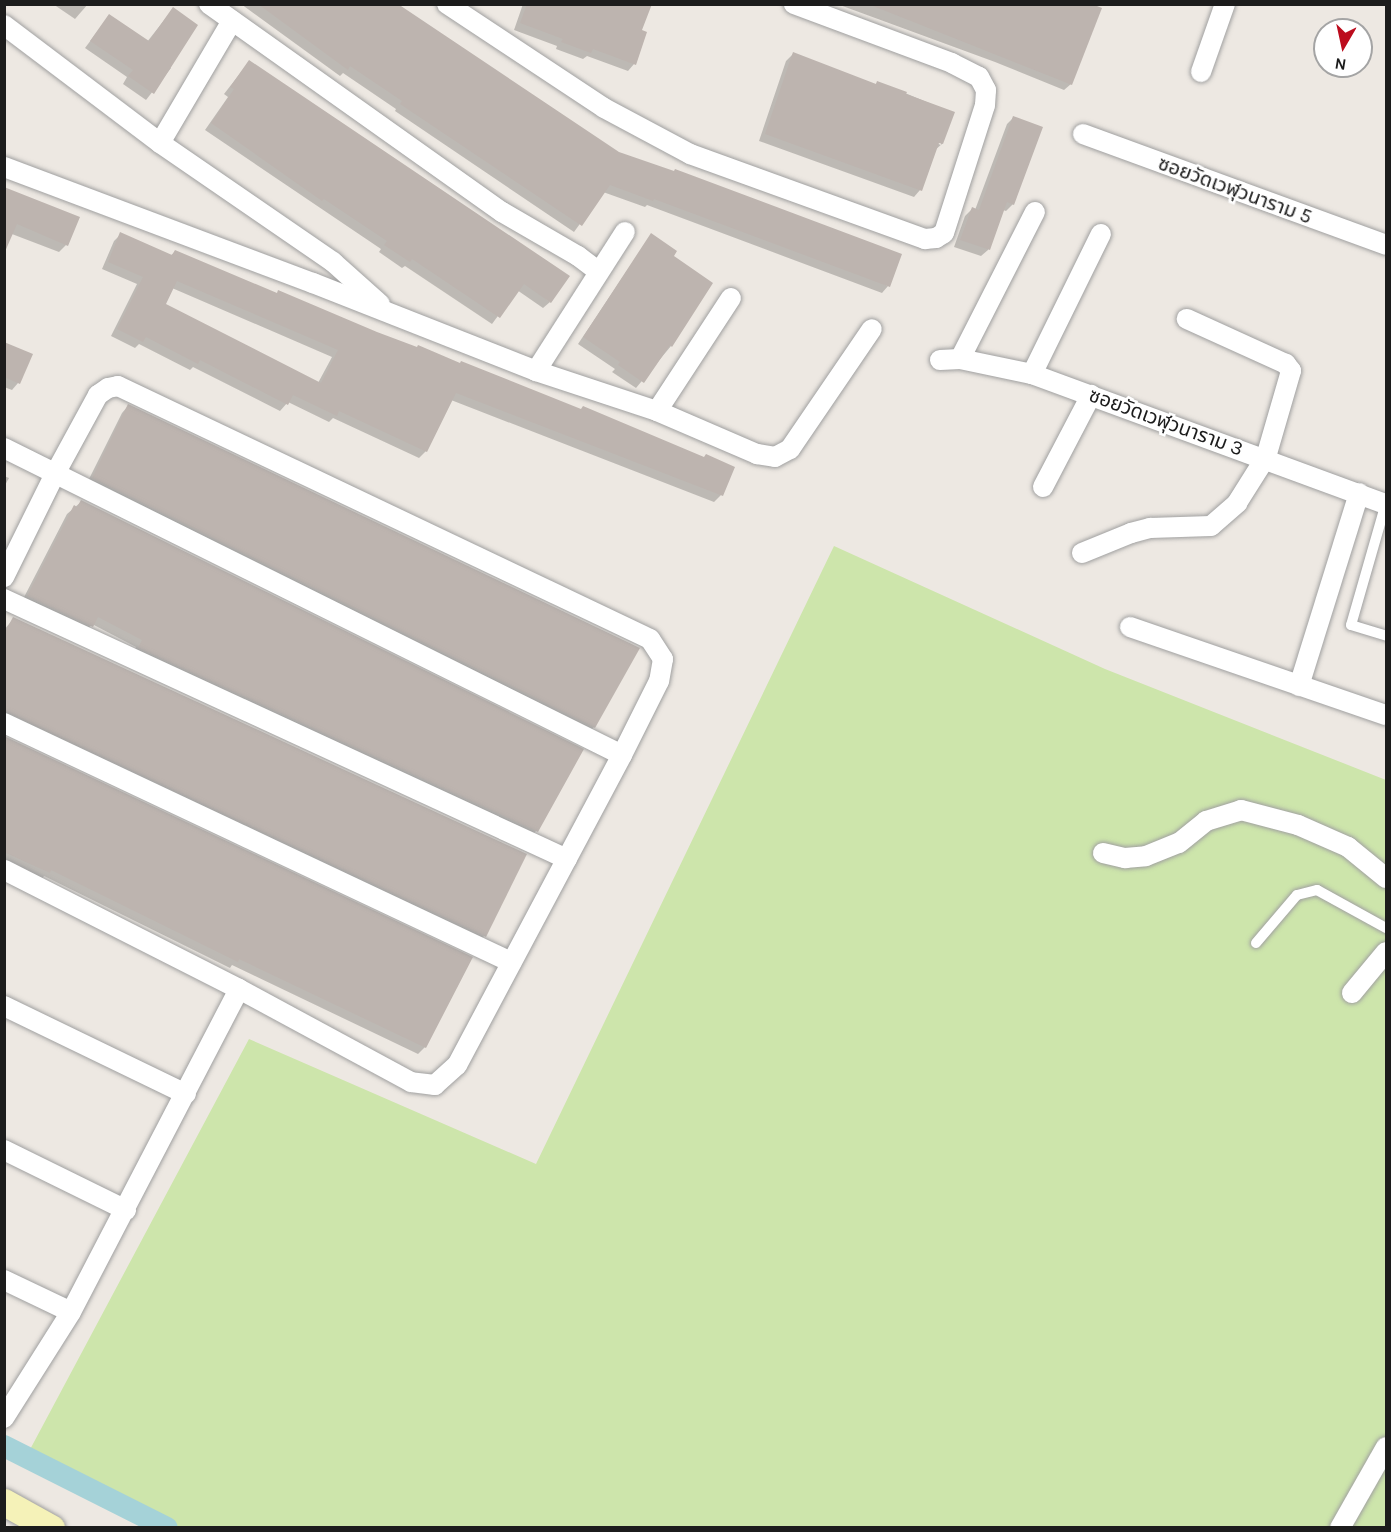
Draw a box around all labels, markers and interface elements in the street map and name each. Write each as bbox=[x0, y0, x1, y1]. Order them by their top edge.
north arrow bbox=[1313, 18, 1373, 78]
text: N bbox=[1333, 54, 1348, 75]
street label: ซอยวัดเวฬุวนาราม 5 bbox=[1155, 151, 1315, 229]
street label: ซอยวัดเวฬุวนาราม 3 bbox=[1086, 383, 1246, 461]

